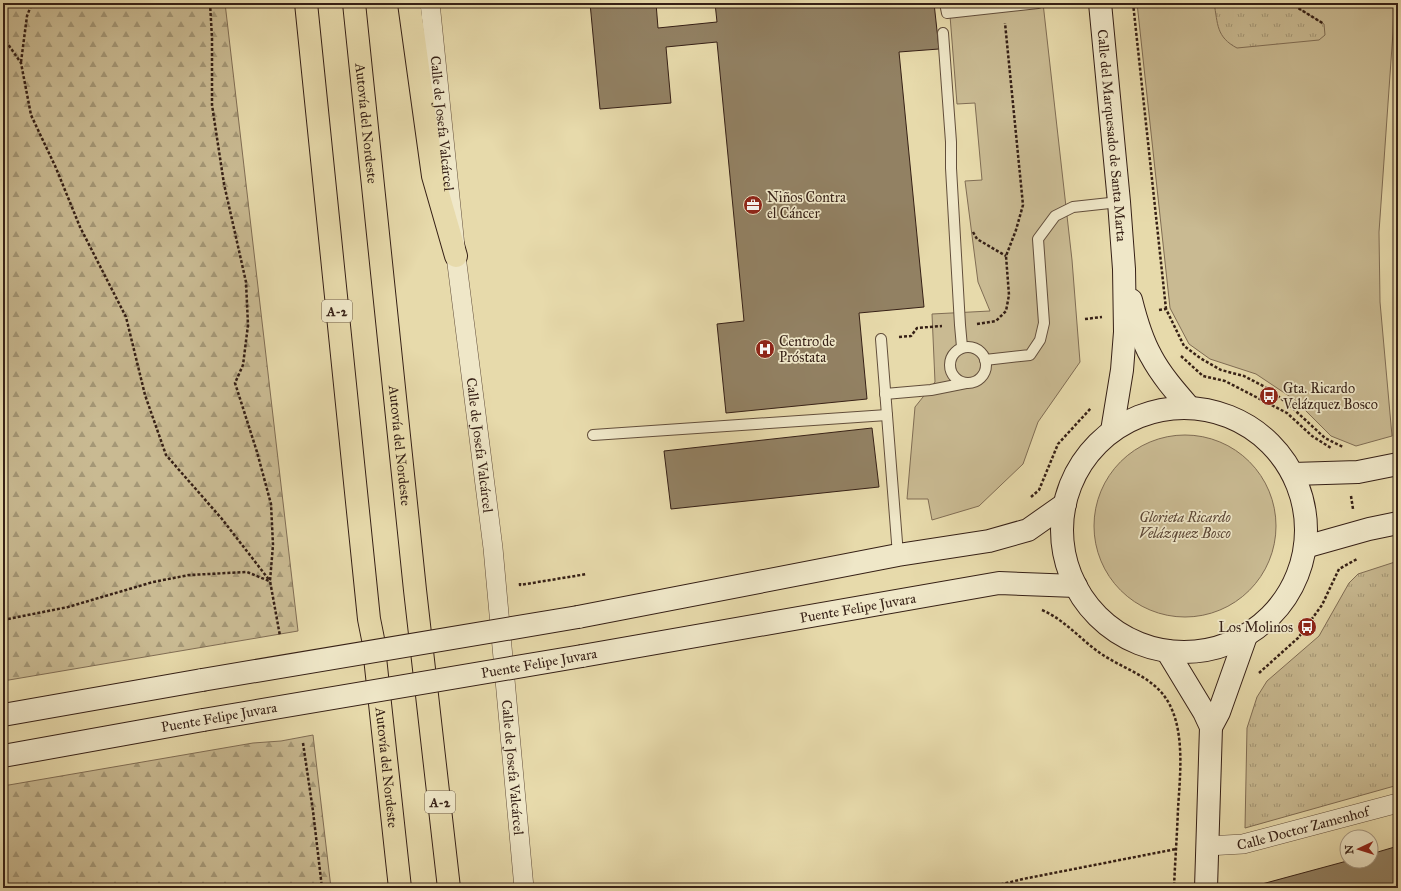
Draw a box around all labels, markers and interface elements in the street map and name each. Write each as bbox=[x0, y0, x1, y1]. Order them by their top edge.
street label: Calle del Marquesado de Santa Marta bbox=[1094, 29, 1130, 242]
street label: Calle de Josefa Valcárcel bbox=[426, 55, 457, 192]
street label: Autovía del Nordeste bbox=[351, 61, 381, 185]
place label: Niños Contra el Cáncer bbox=[767, 189, 846, 222]
office icon: Niños Contra el Cáncer bbox=[742, 194, 764, 216]
road number: A-2 bbox=[322, 300, 352, 322]
place label: Centro de Próstata bbox=[779, 333, 835, 366]
hospital icon: Centro de Próstata bbox=[754, 338, 776, 360]
street label: Calle de Josefa Valcárcel bbox=[462, 377, 496, 514]
place label: Gta. Ricardo Velázquez Bosco bbox=[1282, 380, 1378, 414]
street label: Autovía del Nordeste bbox=[385, 384, 414, 507]
bus stop icon: Gta. Ricardo Velázquez Bosco bbox=[1258, 385, 1280, 407]
park label: Glorieta Ricardo Velázquez Bosco bbox=[1139, 509, 1231, 542]
street label: Puente Felipe Juvara bbox=[799, 590, 917, 627]
bus stop icon: Los Molinos bbox=[1296, 616, 1318, 638]
place label: Los Molinos bbox=[1219, 619, 1293, 636]
street label: Puente Felipe Juvara bbox=[480, 645, 599, 683]
street label: Puente Felipe Juvara bbox=[160, 699, 279, 737]
street label: Calle de Josefa Valcárcel bbox=[498, 699, 527, 836]
street label: Autovía del Nordeste bbox=[371, 706, 401, 829]
road number: A-2 bbox=[425, 791, 455, 813]
street label: Calle Doctor Zamenhof bbox=[1237, 802, 1373, 853]
north arrow bbox=[1339, 829, 1379, 869]
text: N bbox=[1343, 844, 1356, 855]

